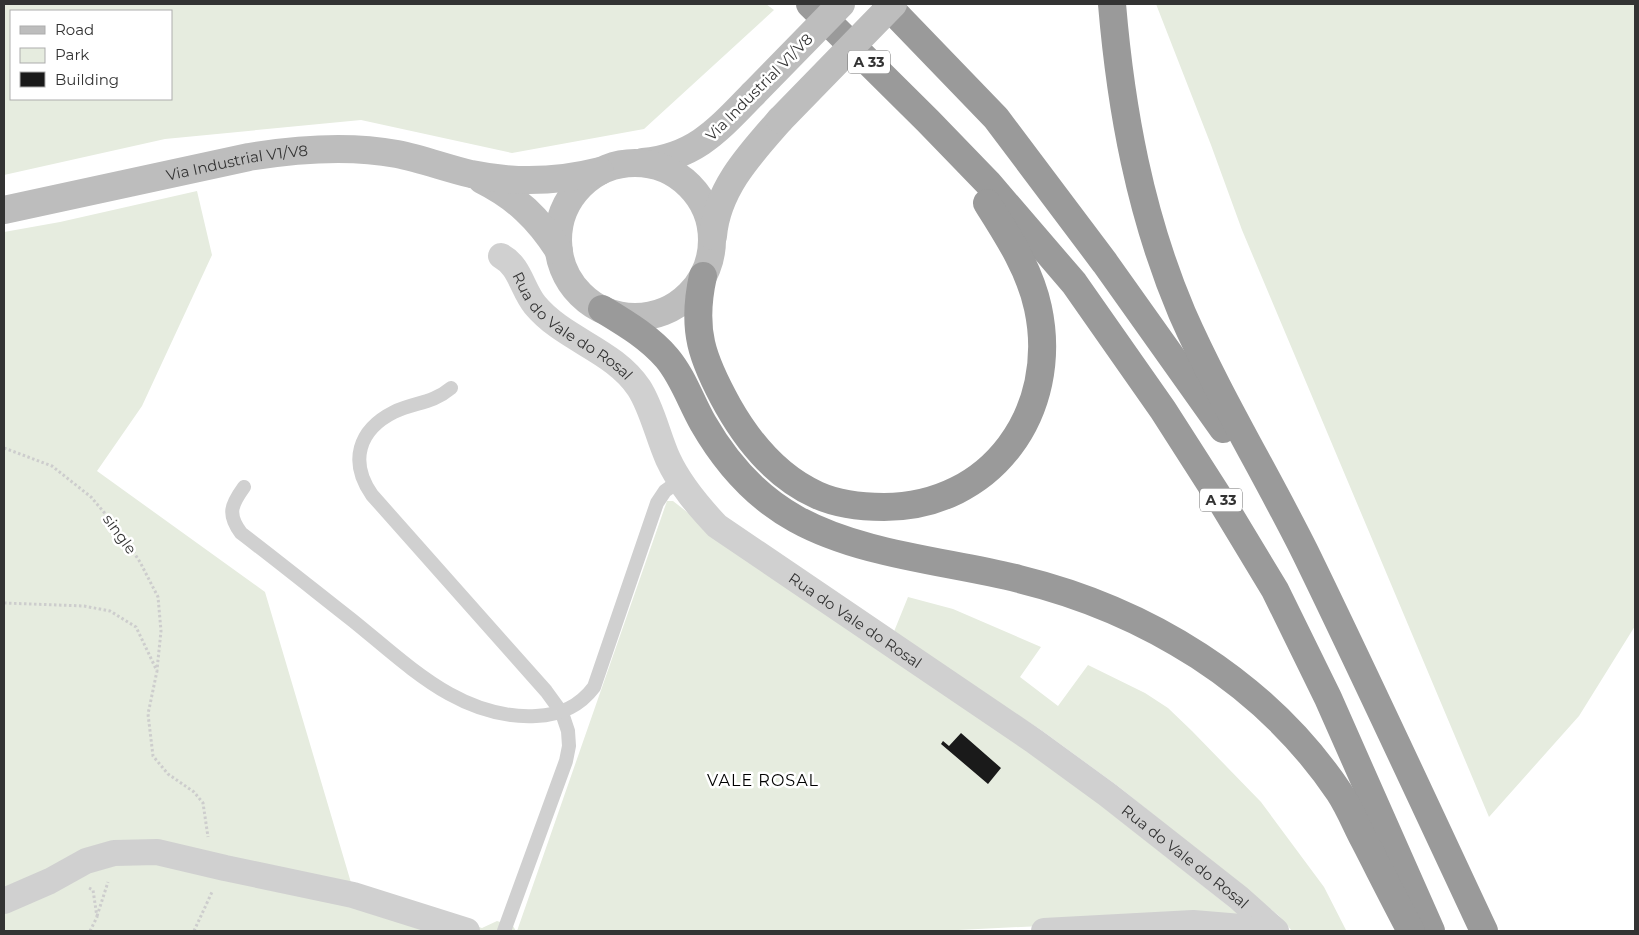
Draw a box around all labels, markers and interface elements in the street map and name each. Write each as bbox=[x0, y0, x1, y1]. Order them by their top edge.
legend bbox=[10, 10, 172, 100]
text: Road bbox=[55, 20, 94, 39]
street label: Via Industrial V1/V8 bbox=[701, 29, 817, 145]
text: Park bbox=[55, 45, 89, 64]
road number: A 33 bbox=[848, 51, 890, 74]
text: Building bbox=[55, 70, 119, 89]
street label: Via Industrial V1/V8 bbox=[164, 140, 309, 184]
street label: Rua do Vale do Rosal bbox=[509, 268, 637, 383]
road number: A 33 bbox=[1200, 488, 1242, 512]
street label: single bbox=[99, 510, 141, 558]
street label: Rua do Vale do Rosal bbox=[785, 568, 926, 672]
district label: VALE ROSAL bbox=[707, 771, 819, 790]
street label: Rua do Vale do Rosal bbox=[1118, 800, 1253, 912]

